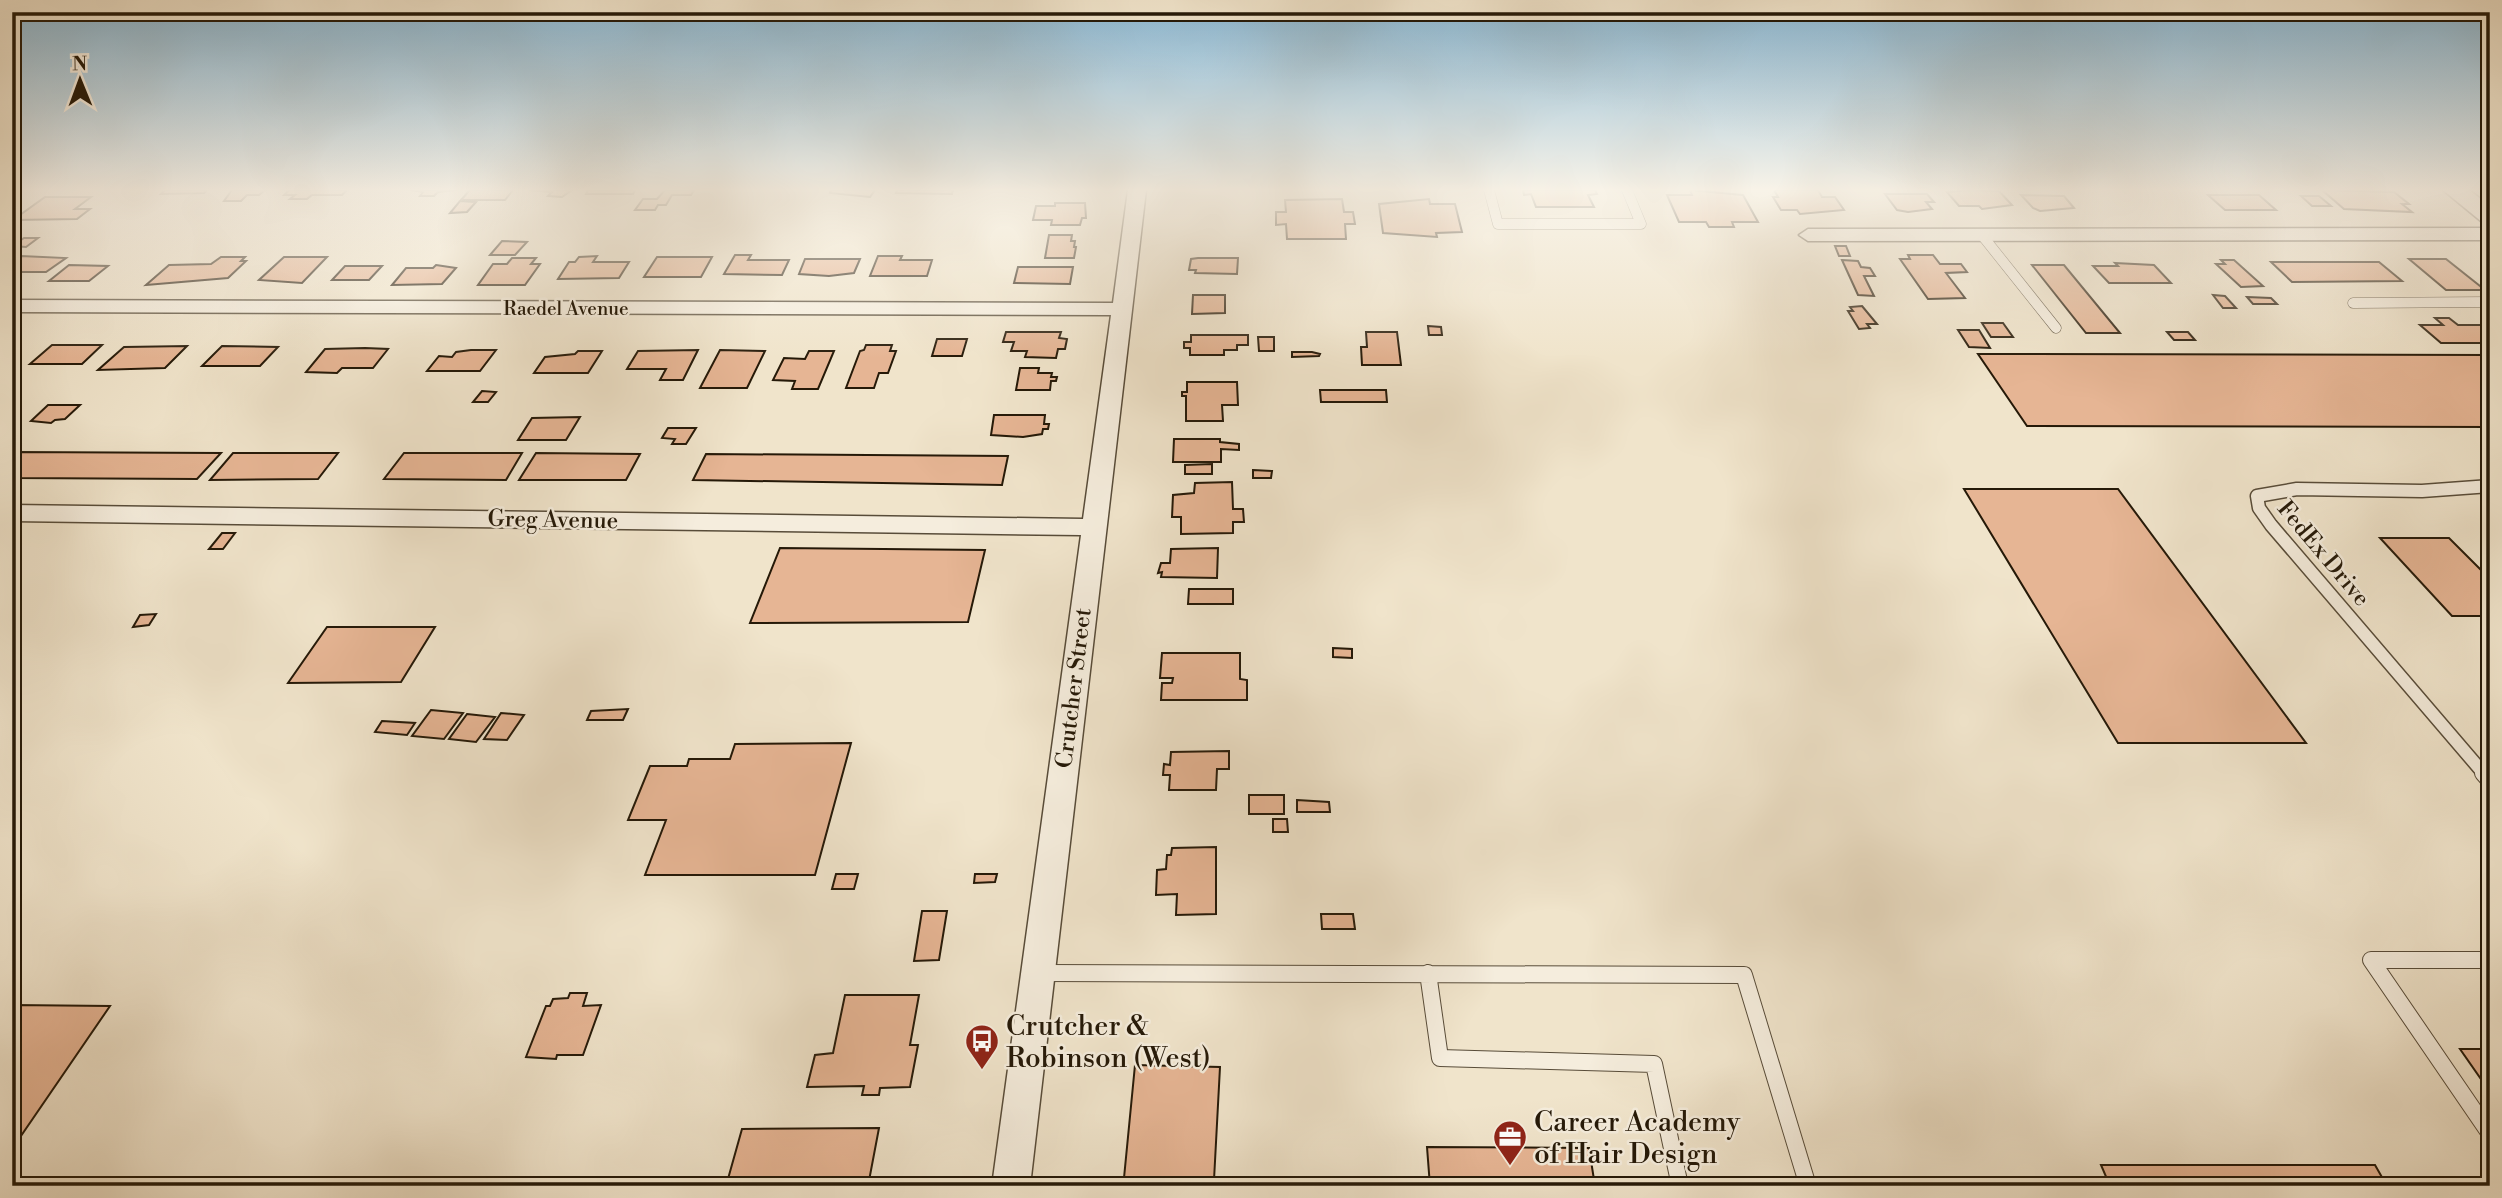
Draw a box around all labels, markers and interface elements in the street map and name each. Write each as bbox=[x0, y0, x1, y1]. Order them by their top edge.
north arrow bbox=[46, 46, 116, 116]
text: N bbox=[72, 52, 87, 76]
street label: Raedel Avenue bbox=[503, 297, 629, 321]
street label: FedEx Drive bbox=[2271, 495, 2375, 612]
street label: Greg Avenue bbox=[487, 505, 619, 535]
street label: Crutcher Street bbox=[1050, 606, 1098, 770]
place label: Crutcher & Robinson (West) bbox=[1006, 1009, 1211, 1076]
bus stop icon: Crutcher & Robinson (West) bbox=[963, 1022, 1001, 1071]
place label: Career Academy of Hair Design bbox=[1534, 1105, 1741, 1172]
office icon: Career Academy of Hair Design bbox=[1491, 1118, 1529, 1167]

